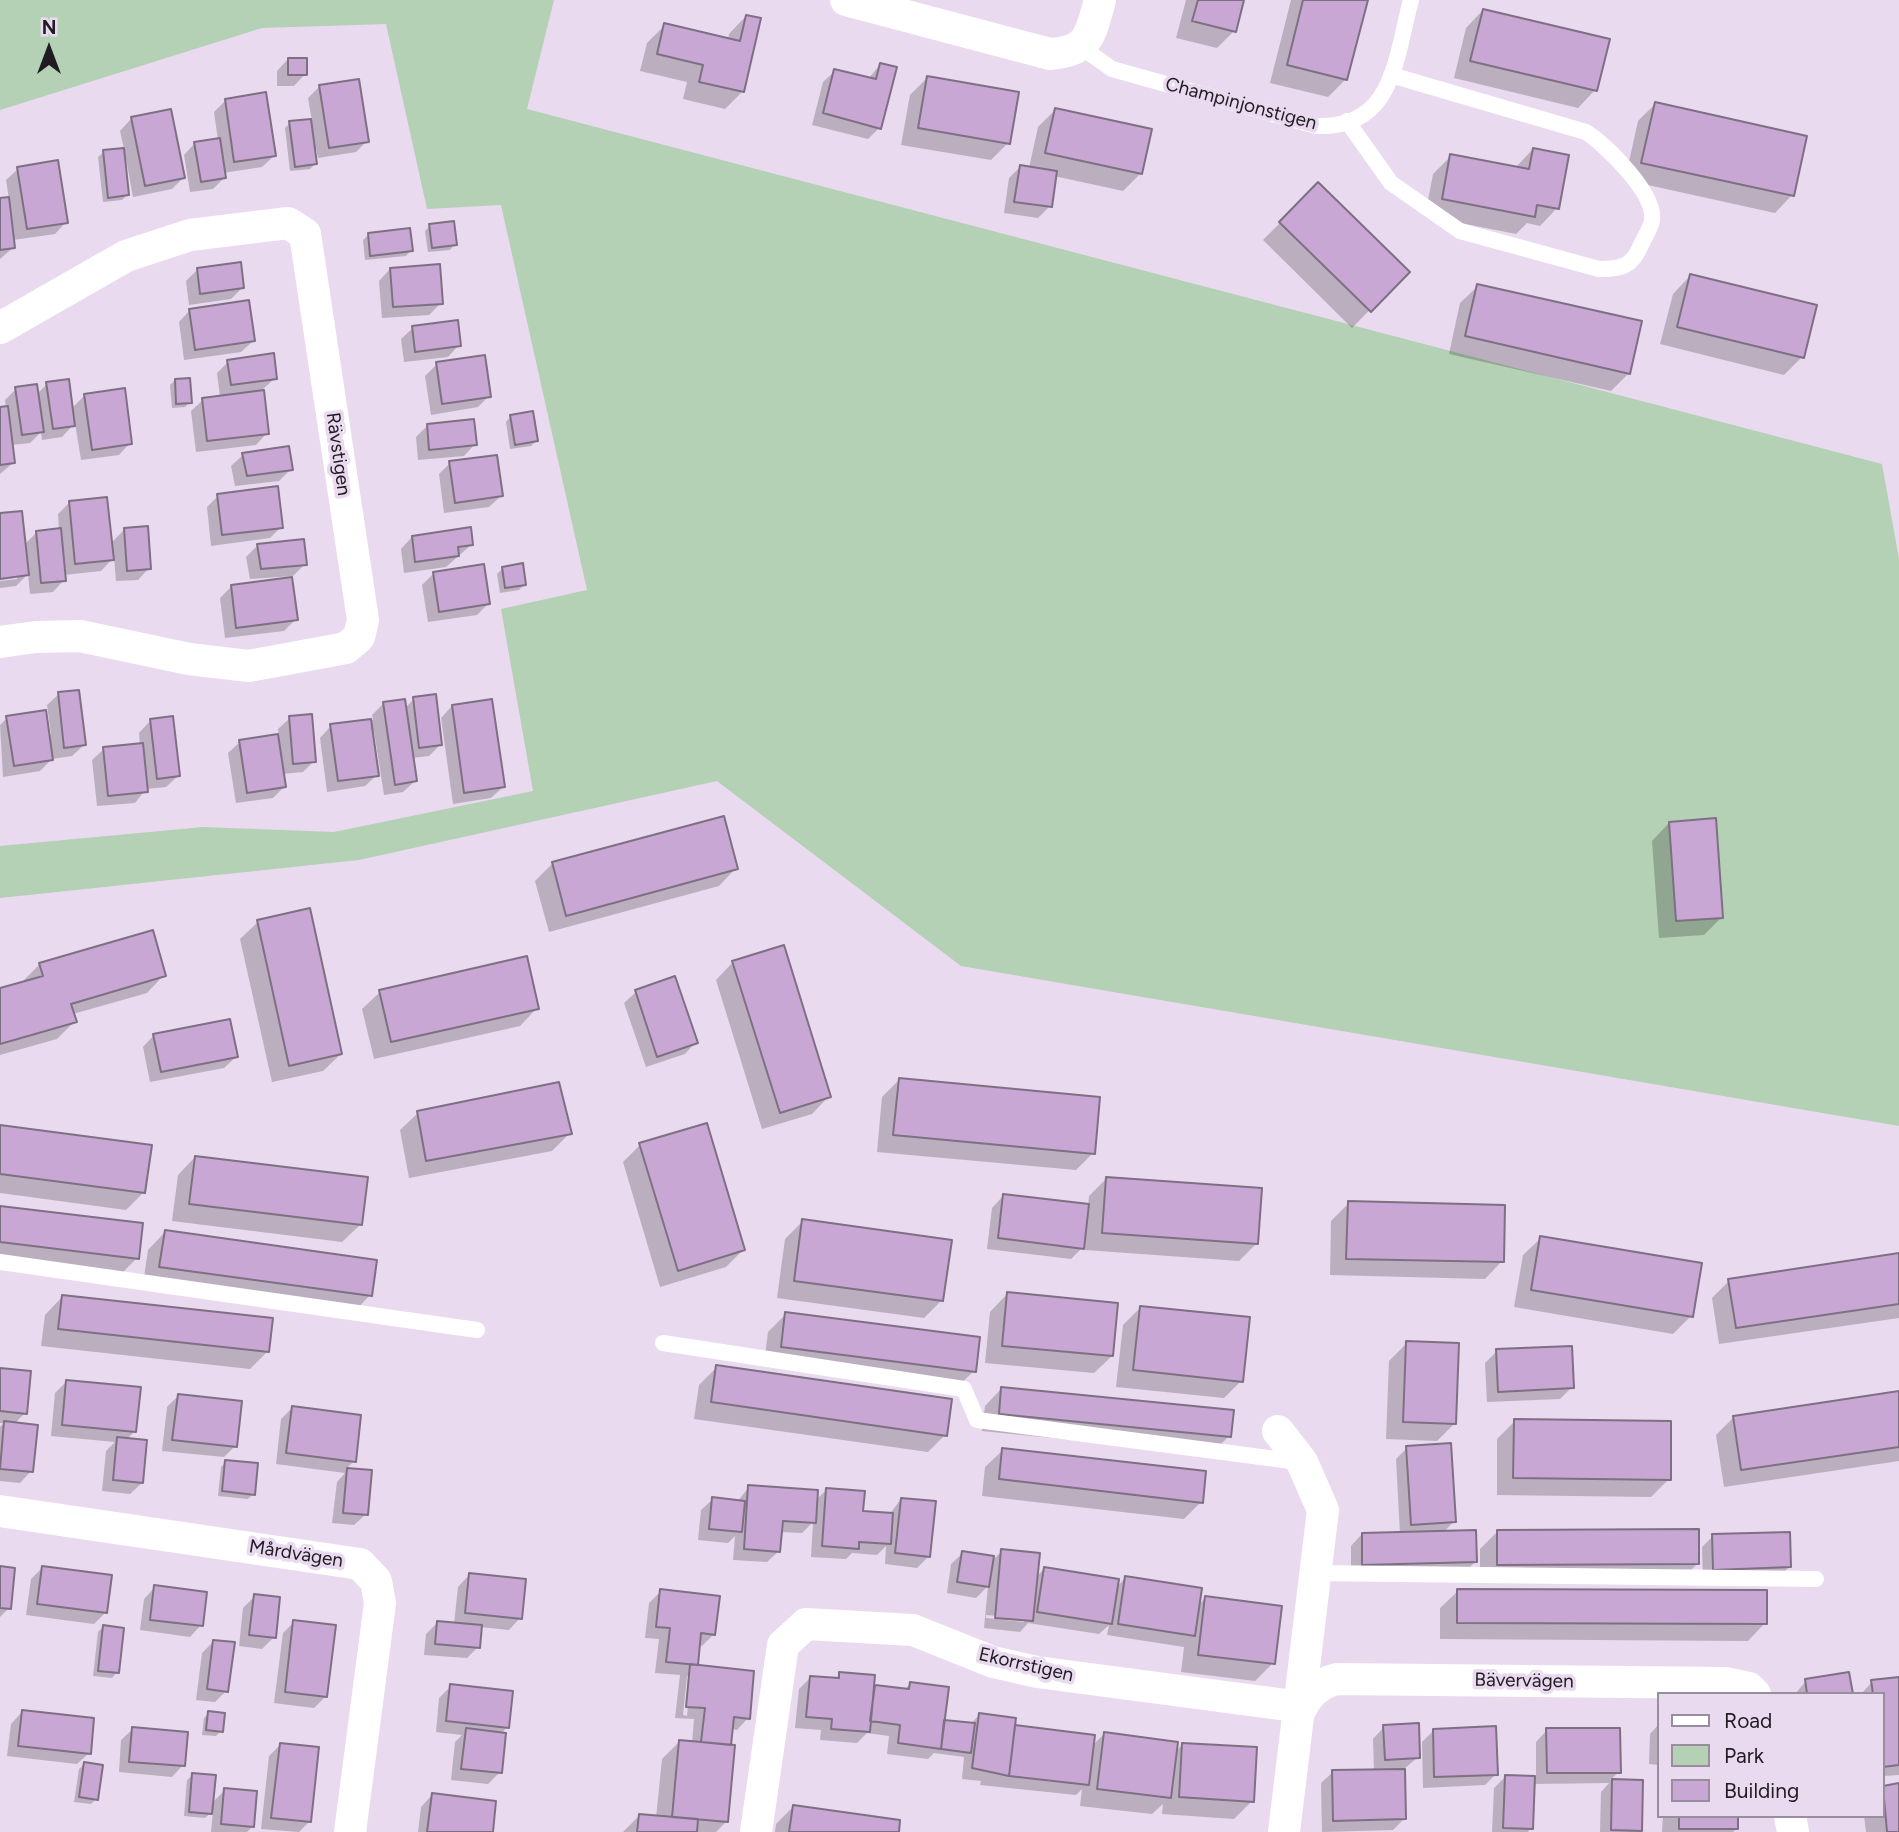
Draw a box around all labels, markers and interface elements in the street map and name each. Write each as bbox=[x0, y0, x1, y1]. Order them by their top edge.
north arrow bbox=[14, 14, 84, 84]
text: N bbox=[42, 16, 56, 39]
street label: Champinjonstigen bbox=[1163, 73, 1319, 135]
street label: Rävstigen bbox=[321, 411, 355, 497]
street label: Mårdvägen bbox=[247, 1535, 345, 1573]
street label: Ekorrstigen bbox=[976, 1643, 1076, 1687]
street label: Bävervägen bbox=[1474, 1669, 1574, 1693]
legend bbox=[1658, 1692, 1885, 1818]
text: Road bbox=[1724, 1708, 1772, 1733]
text: Park bbox=[1724, 1743, 1764, 1768]
text: Building bbox=[1724, 1778, 1799, 1803]

